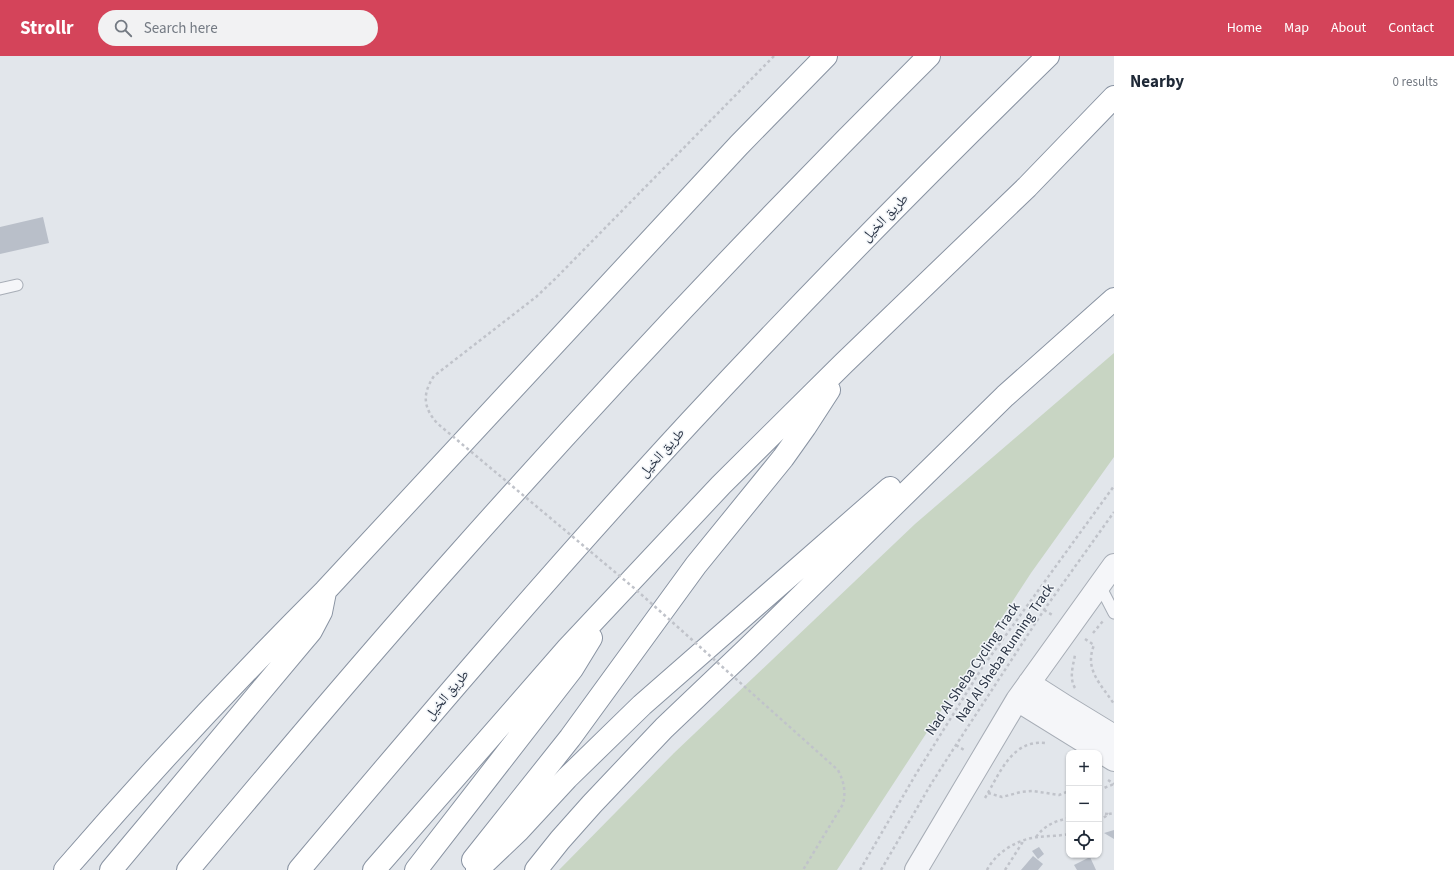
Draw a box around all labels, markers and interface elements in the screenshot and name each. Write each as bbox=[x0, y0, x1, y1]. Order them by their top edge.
search box bbox=[98, 10, 378, 46]
text: Strollr bbox=[20, 15, 74, 42]
icon: search bbox=[112, 17, 134, 39]
text: Search here bbox=[144, 18, 218, 39]
text: Home bbox=[1227, 18, 1262, 38]
text: Map bbox=[1284, 18, 1309, 38]
text: About bbox=[1331, 18, 1366, 38]
text: Contact bbox=[1388, 18, 1434, 38]
text: Nearby bbox=[1130, 70, 1184, 94]
text: 0 results bbox=[1393, 73, 1438, 91]
street label: طريق الخيل bbox=[857, 189, 913, 247]
street label: طريق الخيل bbox=[634, 424, 690, 482]
street label: Nad Al Sheba Running Track bbox=[951, 579, 1059, 726]
street label: Nad Al Sheba Cycling Track bbox=[921, 598, 1025, 740]
street label: طريق الخيل bbox=[420, 665, 474, 725]
map controls bbox=[1066, 750, 1102, 858]
button: + bbox=[1066, 750, 1102, 786]
button: − bbox=[1066, 786, 1102, 822]
button: locate bbox=[1066, 822, 1102, 858]

